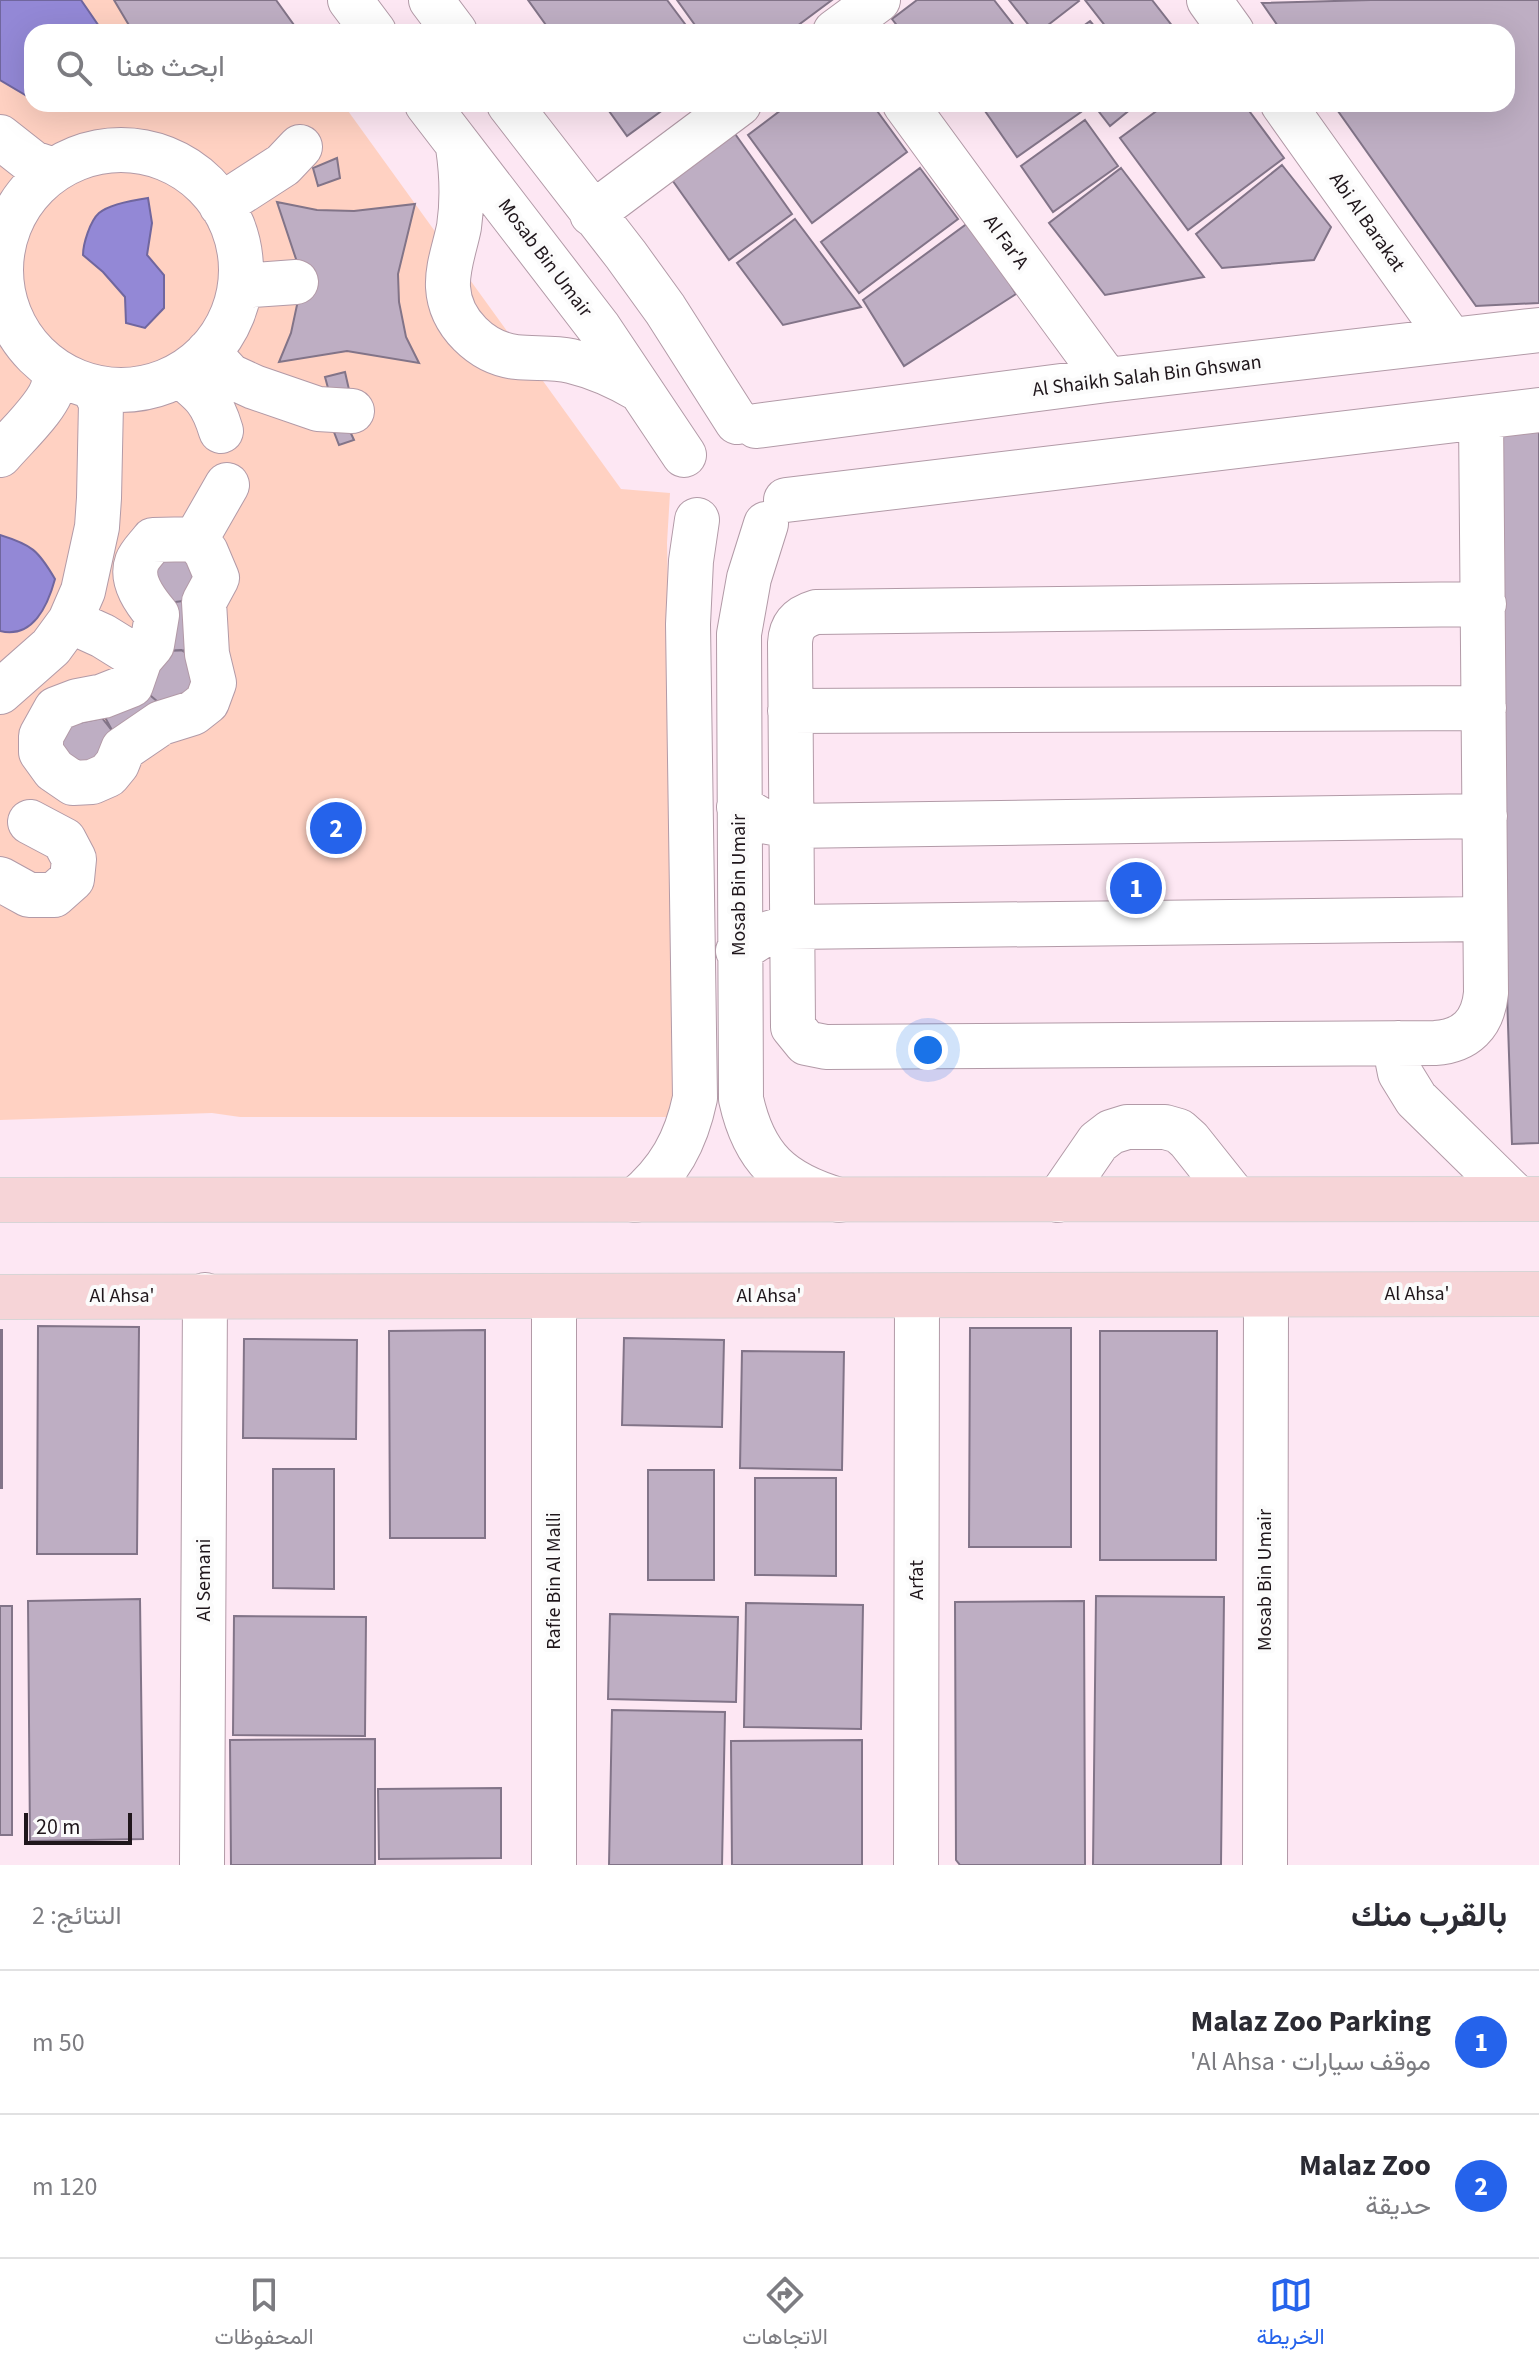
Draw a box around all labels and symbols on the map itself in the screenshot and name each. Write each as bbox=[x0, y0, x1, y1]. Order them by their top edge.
street label: Abi Al Barakat bbox=[1322, 167, 1412, 278]
street label: Mosab Bin Umair bbox=[491, 193, 599, 323]
street label: Al Far'A bbox=[977, 209, 1035, 275]
street label: Al Shaikh Salah Bin Ghswan bbox=[1031, 348, 1263, 404]
pin: 2 bbox=[310, 798, 362, 858]
street label: Mosab Bin Umair bbox=[725, 814, 753, 956]
pin: 1 bbox=[1110, 858, 1162, 918]
your location bbox=[908, 1030, 948, 1070]
street label: Al Ahsa' bbox=[1384, 1280, 1450, 1308]
street label: Al Ahsa' bbox=[89, 1282, 155, 1310]
street label: Al Ahsa' bbox=[736, 1282, 802, 1310]
street label: Mosab Bin Umair bbox=[1251, 1509, 1279, 1651]
street label: Rafie Bin Al Malli bbox=[540, 1512, 568, 1650]
street label: Al Semani bbox=[190, 1538, 218, 1622]
street label: Arfat bbox=[903, 1560, 931, 1600]
scale bar bbox=[24, 1809, 132, 1845]

